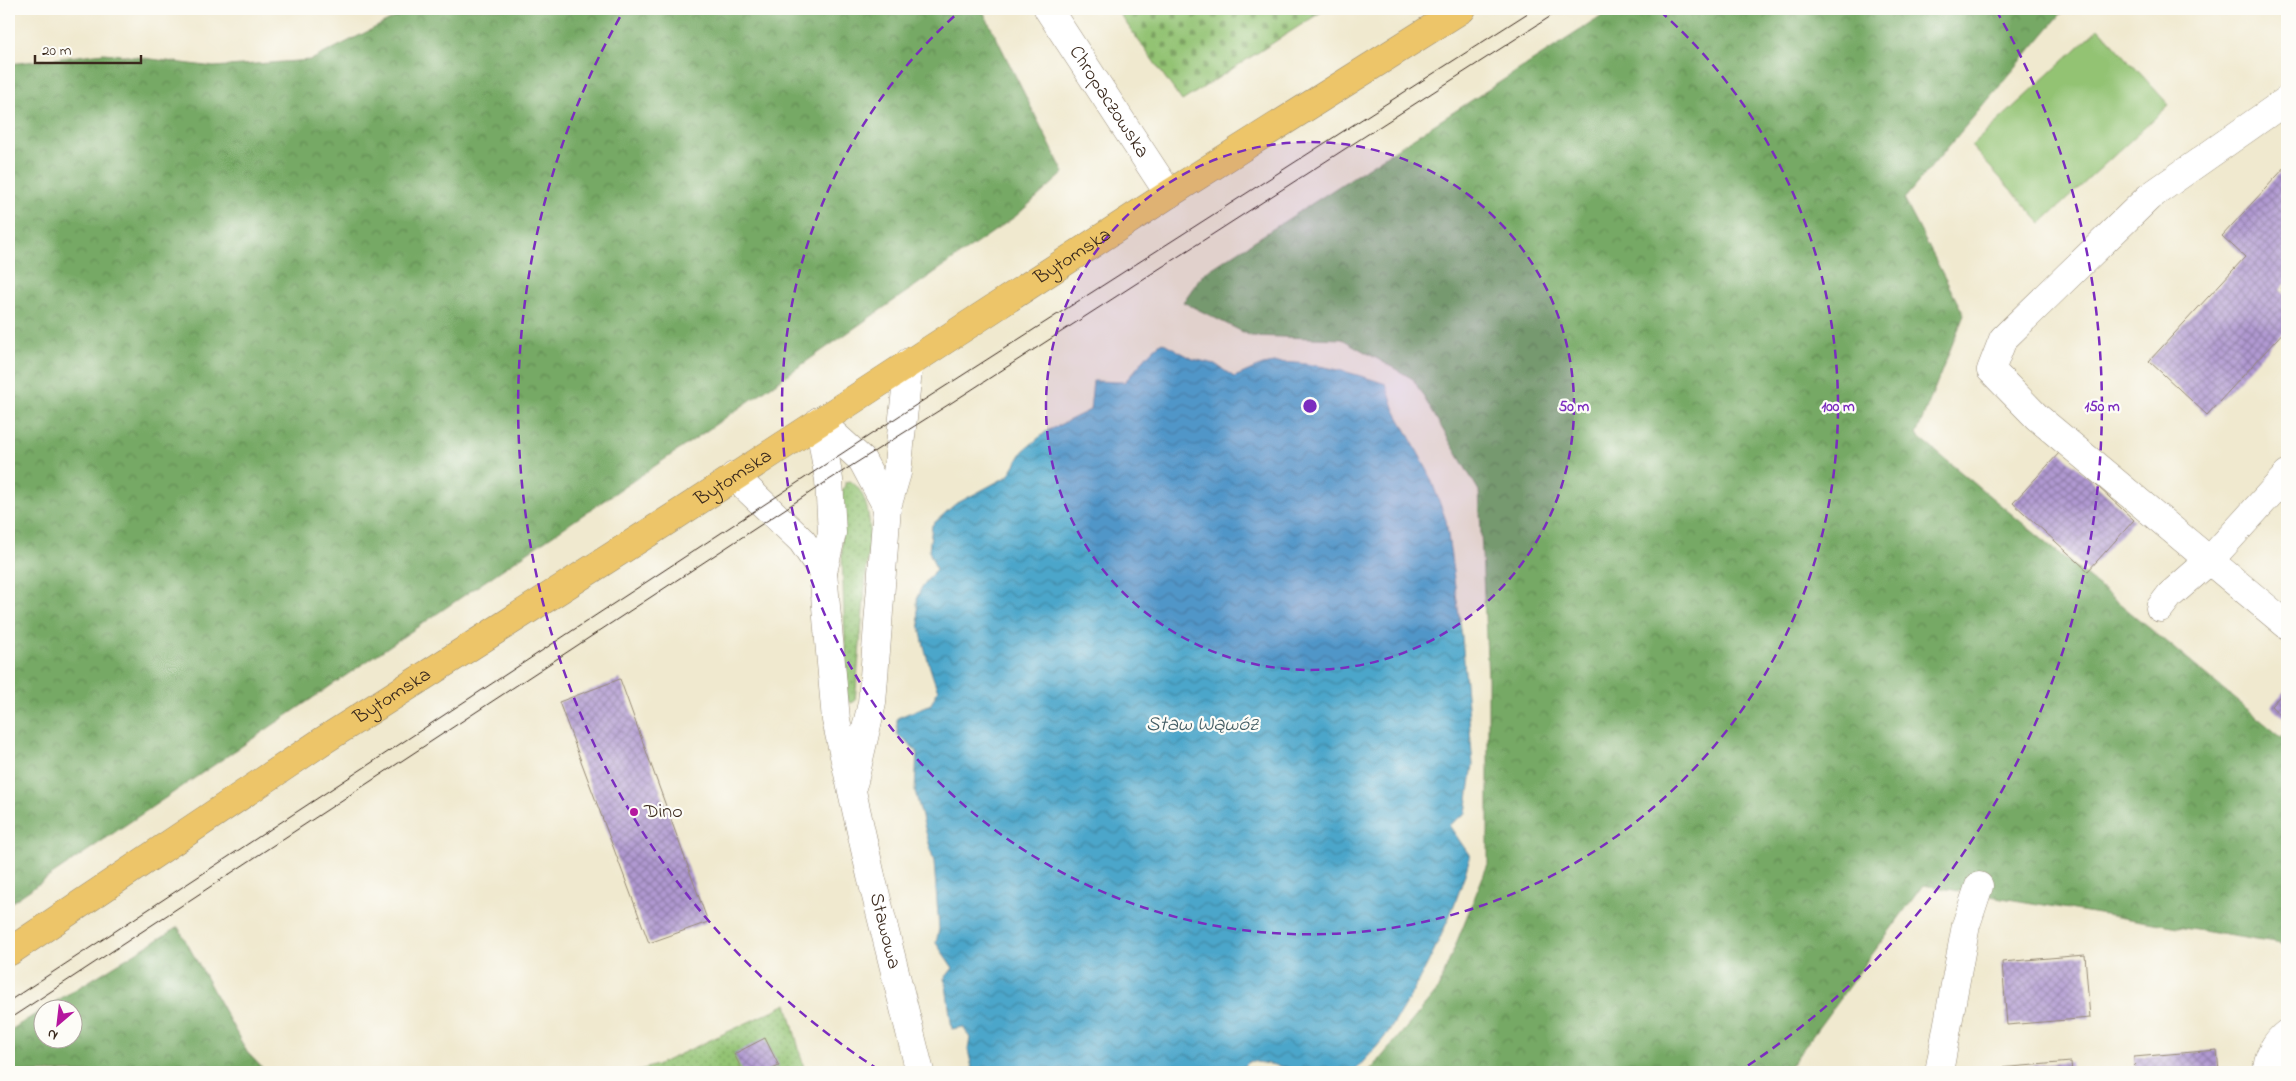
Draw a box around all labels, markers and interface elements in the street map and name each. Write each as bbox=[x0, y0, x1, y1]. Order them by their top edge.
scale bar bbox=[35, 32, 141, 64]
text: 20 m bbox=[42, 40, 72, 62]
street label: Chropaczowska bbox=[1061, 40, 1156, 164]
street label: Bytomska bbox=[1028, 221, 1117, 293]
text: 50 m bbox=[1559, 396, 1590, 418]
text: 100 m bbox=[1821, 396, 1855, 418]
text: 150 m bbox=[2084, 396, 2120, 418]
centre of rings bbox=[1301, 397, 1319, 415]
street label: Bytomska bbox=[688, 442, 778, 514]
street label: Bytomska bbox=[347, 661, 437, 732]
water label: Staw Wąwóz bbox=[1146, 710, 1259, 740]
place label: Dino bbox=[643, 798, 683, 827]
marker: Dino bbox=[628, 806, 640, 818]
street label: Stawowa bbox=[861, 890, 908, 972]
north arrow bbox=[32, 998, 82, 1048]
text: N bbox=[43, 1023, 62, 1046]

